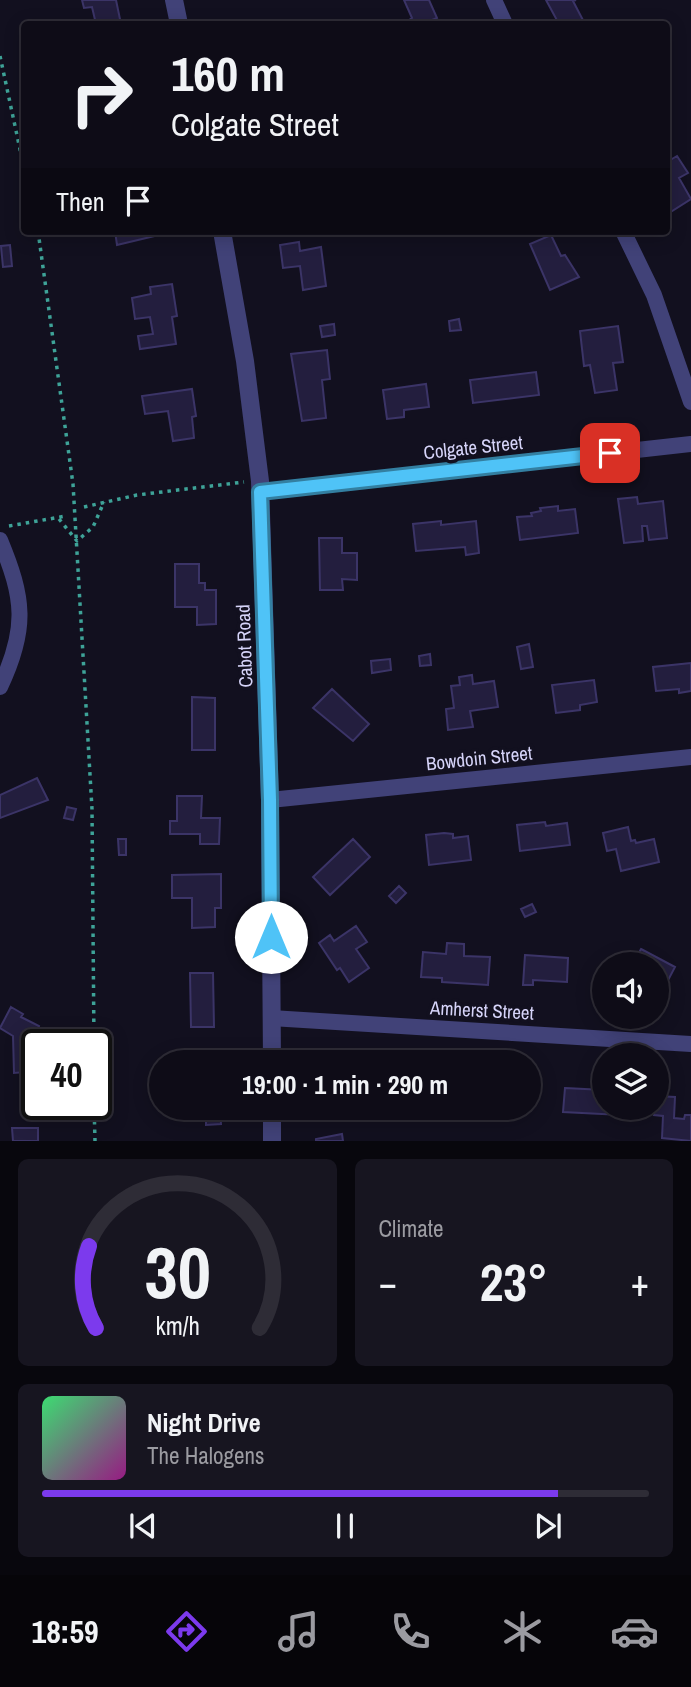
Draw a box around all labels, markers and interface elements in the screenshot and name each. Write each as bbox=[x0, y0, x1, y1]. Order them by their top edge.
text: 160 m bbox=[171, 40, 285, 106]
icon: right bbox=[56, 49, 147, 140]
text: Colgate Street bbox=[171, 103, 339, 146]
icon: arrive bbox=[119, 182, 157, 220]
text: Then bbox=[56, 184, 105, 219]
pin bbox=[580, 423, 640, 483]
street label: Colgate Street bbox=[422, 429, 525, 465]
icon: arrive bbox=[591, 434, 629, 472]
street label: Cabot Road bbox=[230, 604, 258, 688]
street label: Bowdoin Street bbox=[425, 739, 534, 776]
position arrow bbox=[234, 900, 308, 974]
map controls bbox=[592, 952, 669, 1120]
button: sound bbox=[592, 952, 669, 1029]
street label: Amherst Street bbox=[428, 994, 535, 1026]
speed limit sign: 40 bbox=[21, 1029, 112, 1120]
button: layers bbox=[592, 1043, 669, 1120]
text: 19:00 · 1 min · 290 m bbox=[242, 1067, 448, 1102]
text: Climate bbox=[379, 1213, 443, 1244]
text: 30 bbox=[144, 1224, 210, 1322]
text: 23° bbox=[480, 1247, 548, 1317]
text: − bbox=[379, 1257, 397, 1308]
text: + bbox=[631, 1257, 649, 1308]
text: km/h bbox=[155, 1309, 199, 1343]
text: Night Drive bbox=[147, 1405, 261, 1440]
text: The Halogens bbox=[147, 1440, 264, 1471]
icon: previous bbox=[124, 1507, 162, 1545]
icon: pause bbox=[326, 1507, 364, 1545]
icon: next bbox=[529, 1507, 567, 1545]
icon: directions bbox=[162, 1607, 211, 1656]
icon: music bbox=[274, 1607, 323, 1656]
icon: phone bbox=[386, 1607, 435, 1656]
icon: climate bbox=[498, 1607, 547, 1656]
icon: car bbox=[610, 1607, 659, 1656]
text: 18:59 bbox=[32, 1610, 99, 1653]

